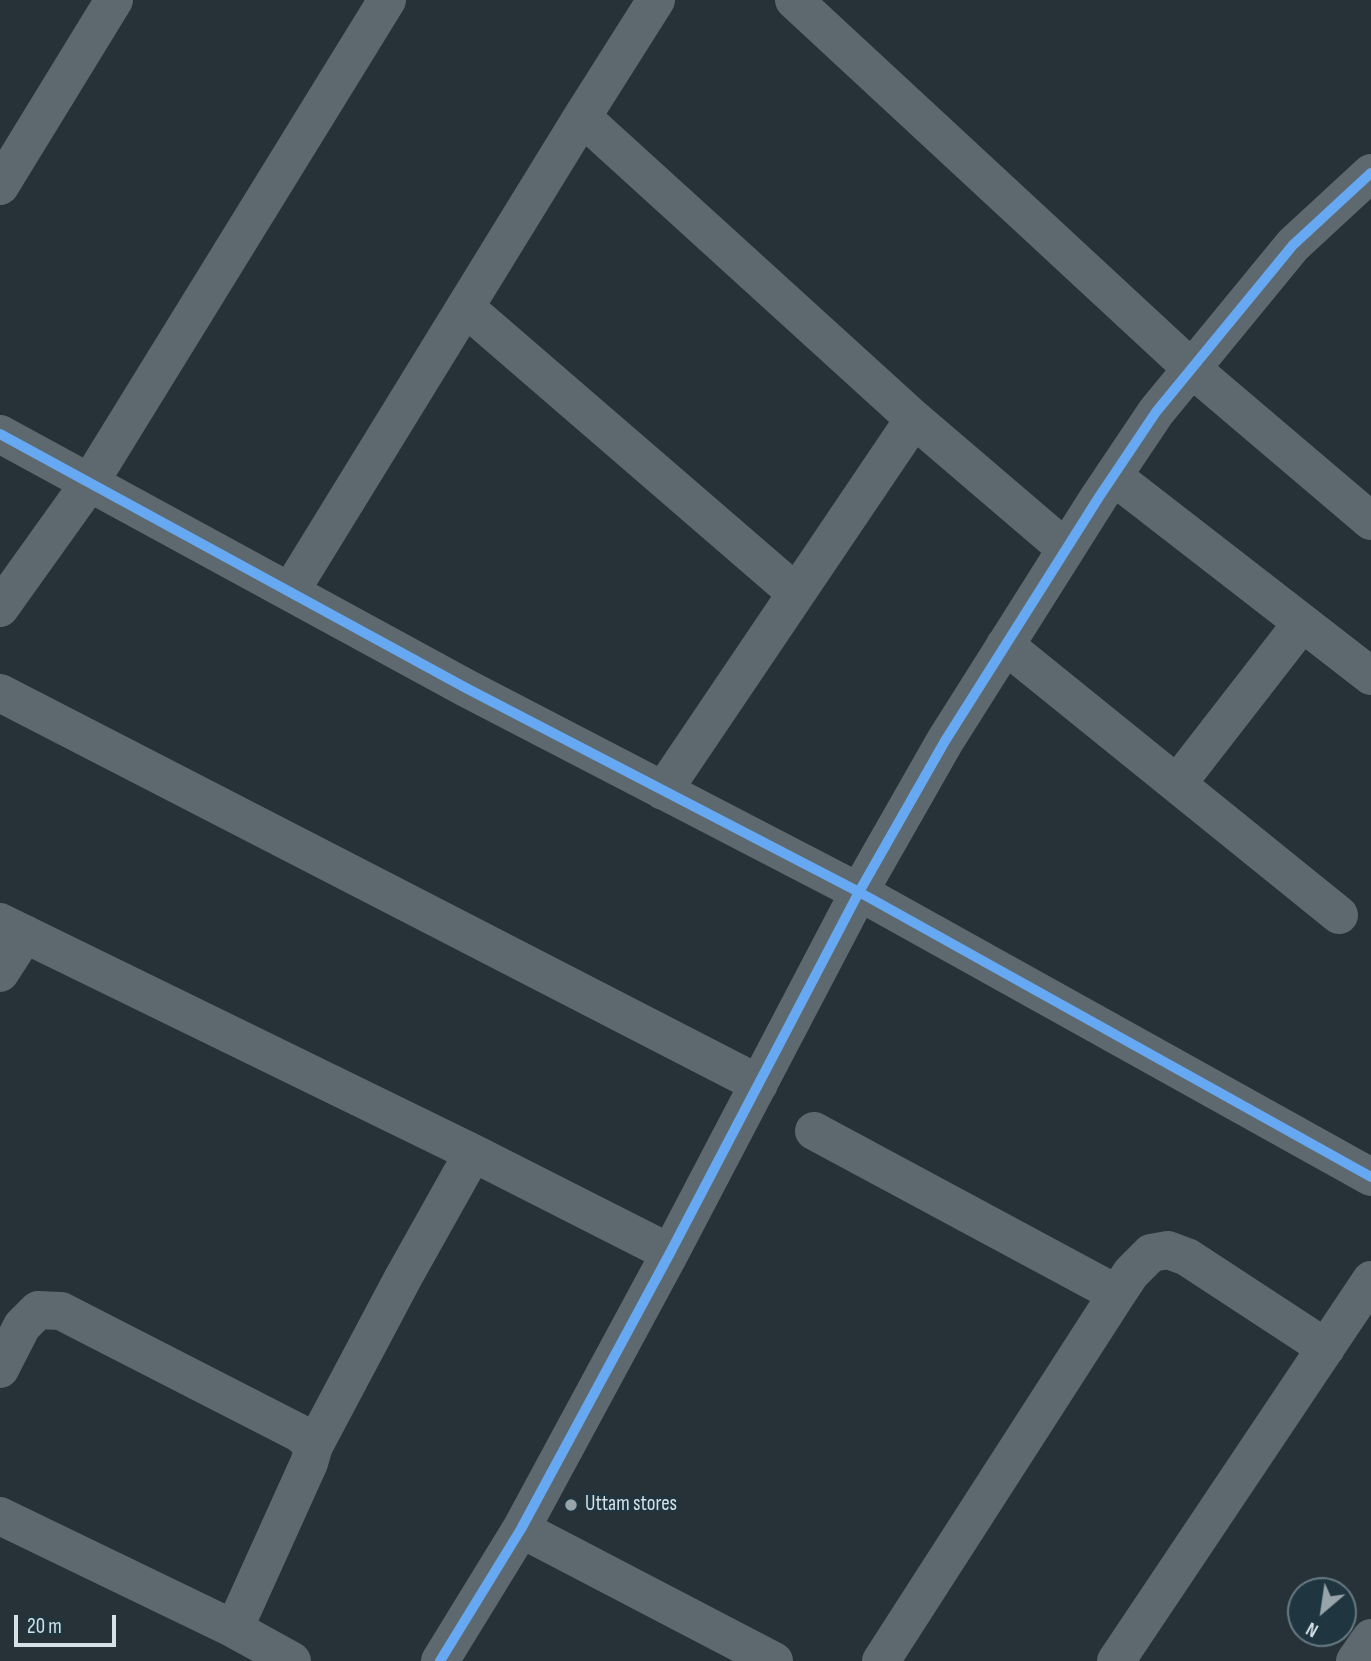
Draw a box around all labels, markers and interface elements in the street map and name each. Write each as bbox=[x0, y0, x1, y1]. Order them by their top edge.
place label: Uttam stores bbox=[585, 1492, 677, 1518]
marker: Uttam stores bbox=[563, 1497, 579, 1513]
north arrow bbox=[1287, 1577, 1357, 1647]
scale bar bbox=[18, 1602, 119, 1646]
text: 20 m bbox=[27, 1614, 62, 1639]
text: N bbox=[1303, 1617, 1323, 1642]

